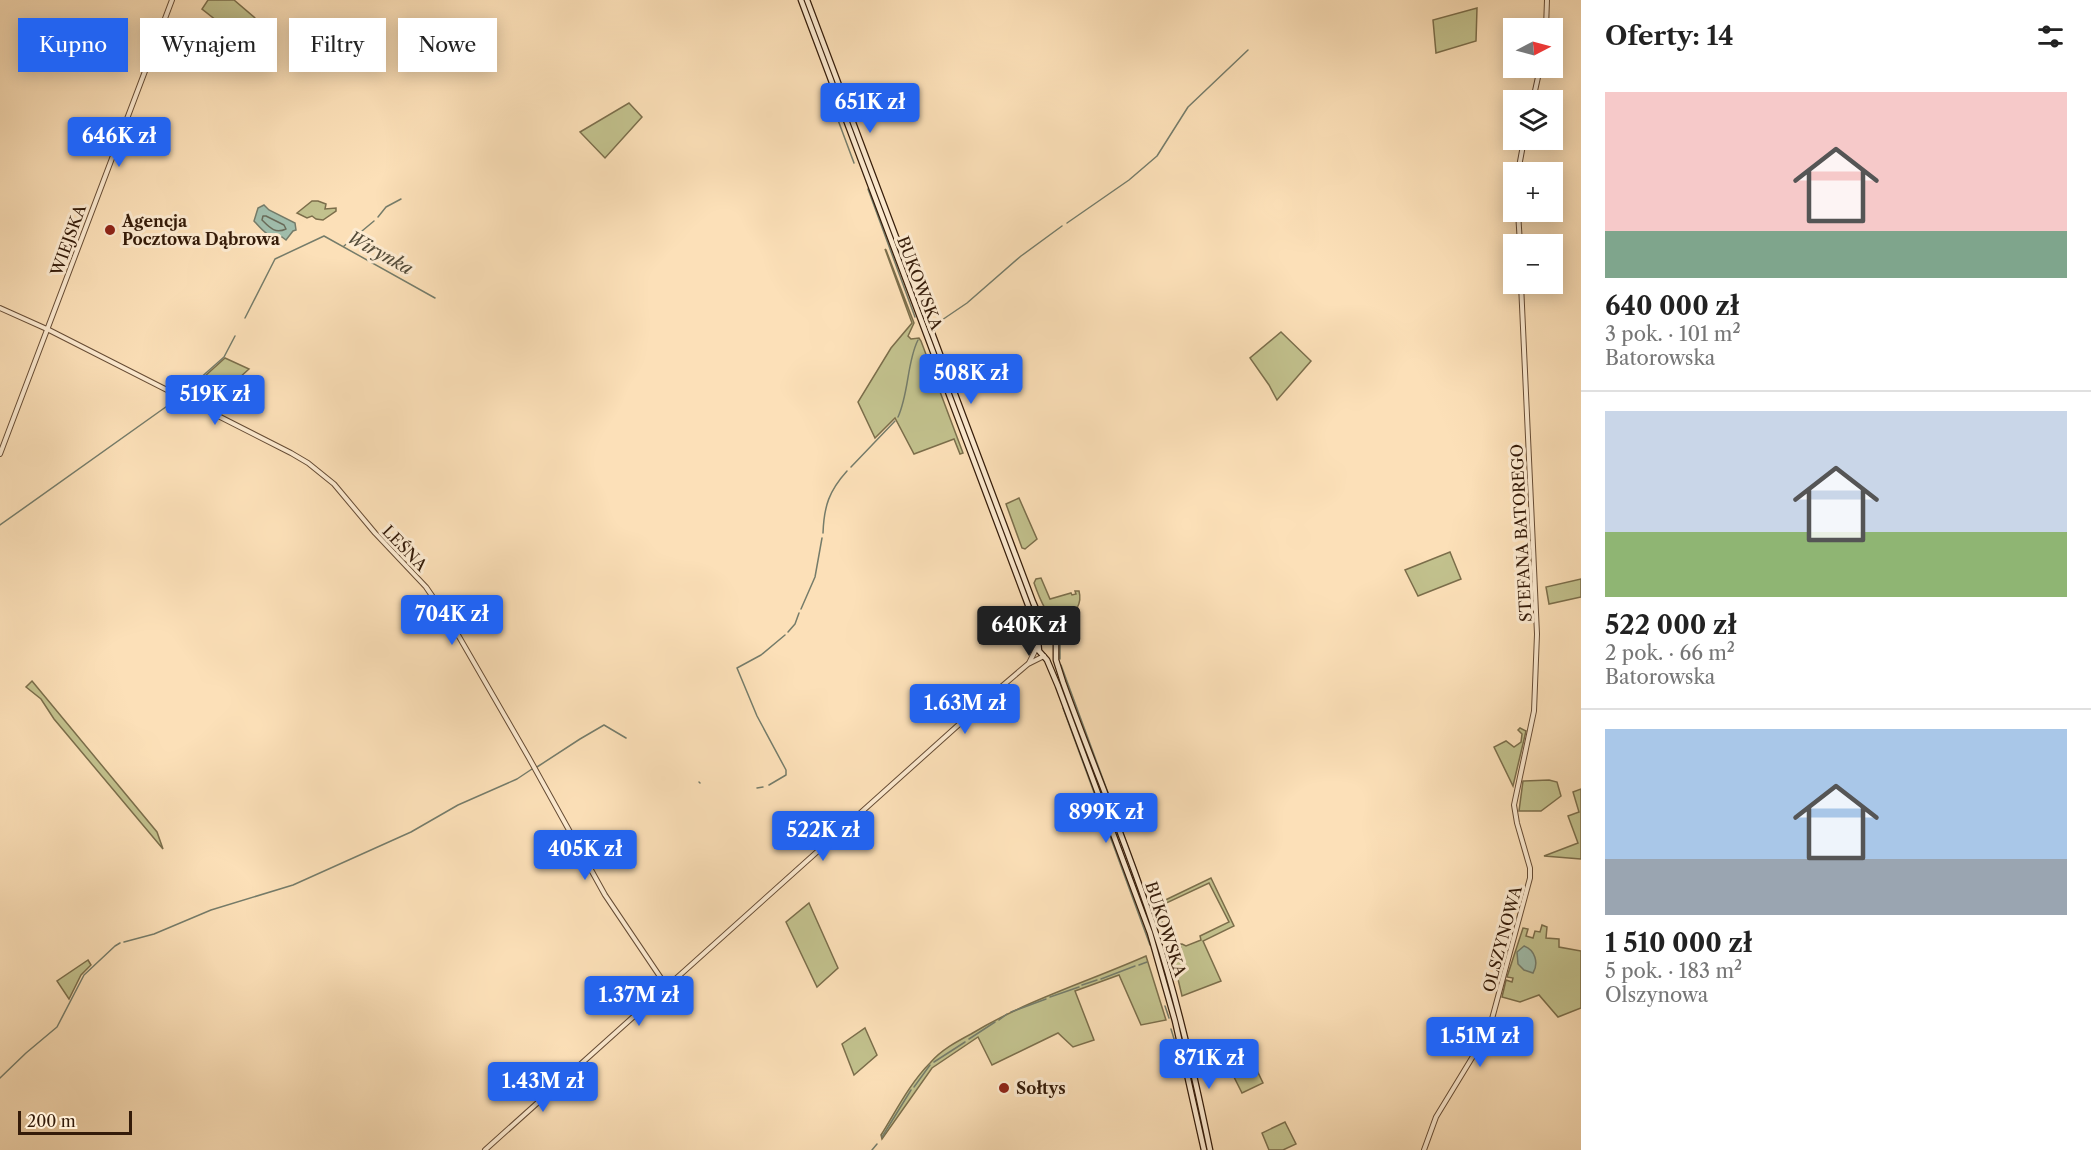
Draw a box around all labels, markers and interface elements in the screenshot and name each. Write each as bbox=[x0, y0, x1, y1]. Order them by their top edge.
chip: Kupno bbox=[18, 18, 128, 72]
chip: Wynajem bbox=[140, 18, 277, 72]
chip: Filtry bbox=[289, 18, 386, 72]
chip: Nowe bbox=[398, 18, 497, 72]
north arrow bbox=[1503, 18, 1563, 78]
map controls bbox=[1503, 18, 1563, 294]
text: Oferty: 14 bbox=[1605, 20, 1734, 52]
icon: filters bbox=[2034, 20, 2067, 53]
pin: 651K zł bbox=[815, 83, 925, 134]
text: 651K zł bbox=[835, 90, 905, 114]
button: layers bbox=[1503, 90, 1563, 150]
pin: 646K zł bbox=[64, 117, 174, 168]
text: 646K zł bbox=[82, 124, 156, 148]
icon: home bbox=[1782, 131, 1890, 239]
button: + bbox=[1503, 162, 1563, 222]
street label: WIEJSKA bbox=[46, 201, 90, 279]
place label: Agencja Pocztowa Dąbrowa bbox=[121, 211, 281, 249]
marker: Agencja Pocztowa Dąbrowa bbox=[103, 223, 117, 237]
water label: Wirynka bbox=[343, 226, 417, 280]
street label: BUKOWSKA bbox=[893, 233, 947, 334]
button: − bbox=[1503, 234, 1563, 294]
text: 640 000 zł bbox=[1605, 290, 1739, 322]
text: 3 pok. · 101 m² bbox=[1605, 322, 1741, 346]
text: Batorowska bbox=[1605, 346, 1715, 370]
pin: 508K zł bbox=[916, 354, 1026, 405]
text: 508K zł bbox=[933, 361, 1009, 385]
pin: 519K zł bbox=[160, 375, 270, 426]
text: 519K zł bbox=[180, 382, 250, 406]
street label: STEFANA BATOREGO bbox=[1506, 444, 1536, 622]
icon: home bbox=[1782, 450, 1890, 558]
street label: LEŚNA bbox=[378, 521, 432, 576]
pin: 704K zł bbox=[397, 595, 507, 646]
text: 704K zł bbox=[415, 602, 489, 626]
pin: 640K zł bbox=[974, 606, 1084, 657]
text: 522 000 zł bbox=[1605, 609, 1737, 641]
text: 640K zł bbox=[991, 613, 1067, 637]
text: 2 pok. · 66 m² bbox=[1605, 641, 1735, 665]
text: Batorowska bbox=[1605, 665, 1715, 689]
pin: 1.63M zł bbox=[903, 684, 1027, 735]
text: 1.63M zł bbox=[924, 691, 1006, 715]
icon: home bbox=[1782, 768, 1890, 876]
pin: 899K zł bbox=[1051, 793, 1161, 844]
text: 899K zł bbox=[1068, 800, 1144, 824]
pin: 522K zł bbox=[768, 811, 878, 862]
text: 522K zł bbox=[786, 818, 860, 842]
pin: 405K zł bbox=[530, 830, 640, 881]
text: 405K zł bbox=[548, 837, 622, 861]
street label: BUKOWSKA bbox=[1141, 879, 1191, 980]
street label: OLSZYNOWA bbox=[1478, 882, 1526, 994]
text: 1 510 000 zł bbox=[1605, 927, 1752, 959]
text: 5 pok. · 183 m² bbox=[1605, 959, 1742, 983]
pin: 1.37M zł bbox=[577, 976, 701, 1027]
text: 1.37M zł bbox=[599, 983, 679, 1007]
text: Olszynowa bbox=[1605, 983, 1708, 1007]
pin: 1.51M zł bbox=[1418, 1017, 1542, 1068]
text: 1.51M zł bbox=[1440, 1024, 1520, 1048]
pin: 871K zł bbox=[1154, 1039, 1264, 1090]
text: 871K zł bbox=[1174, 1046, 1244, 1070]
pin: 1.43M zł bbox=[481, 1062, 605, 1113]
text: 1.43M zł bbox=[502, 1069, 584, 1093]
place label: Sołtys bbox=[1016, 1078, 1066, 1098]
marker: Sołtys bbox=[997, 1081, 1011, 1095]
scale bar bbox=[18, 1108, 132, 1136]
text: 200 m bbox=[27, 1111, 76, 1131]

